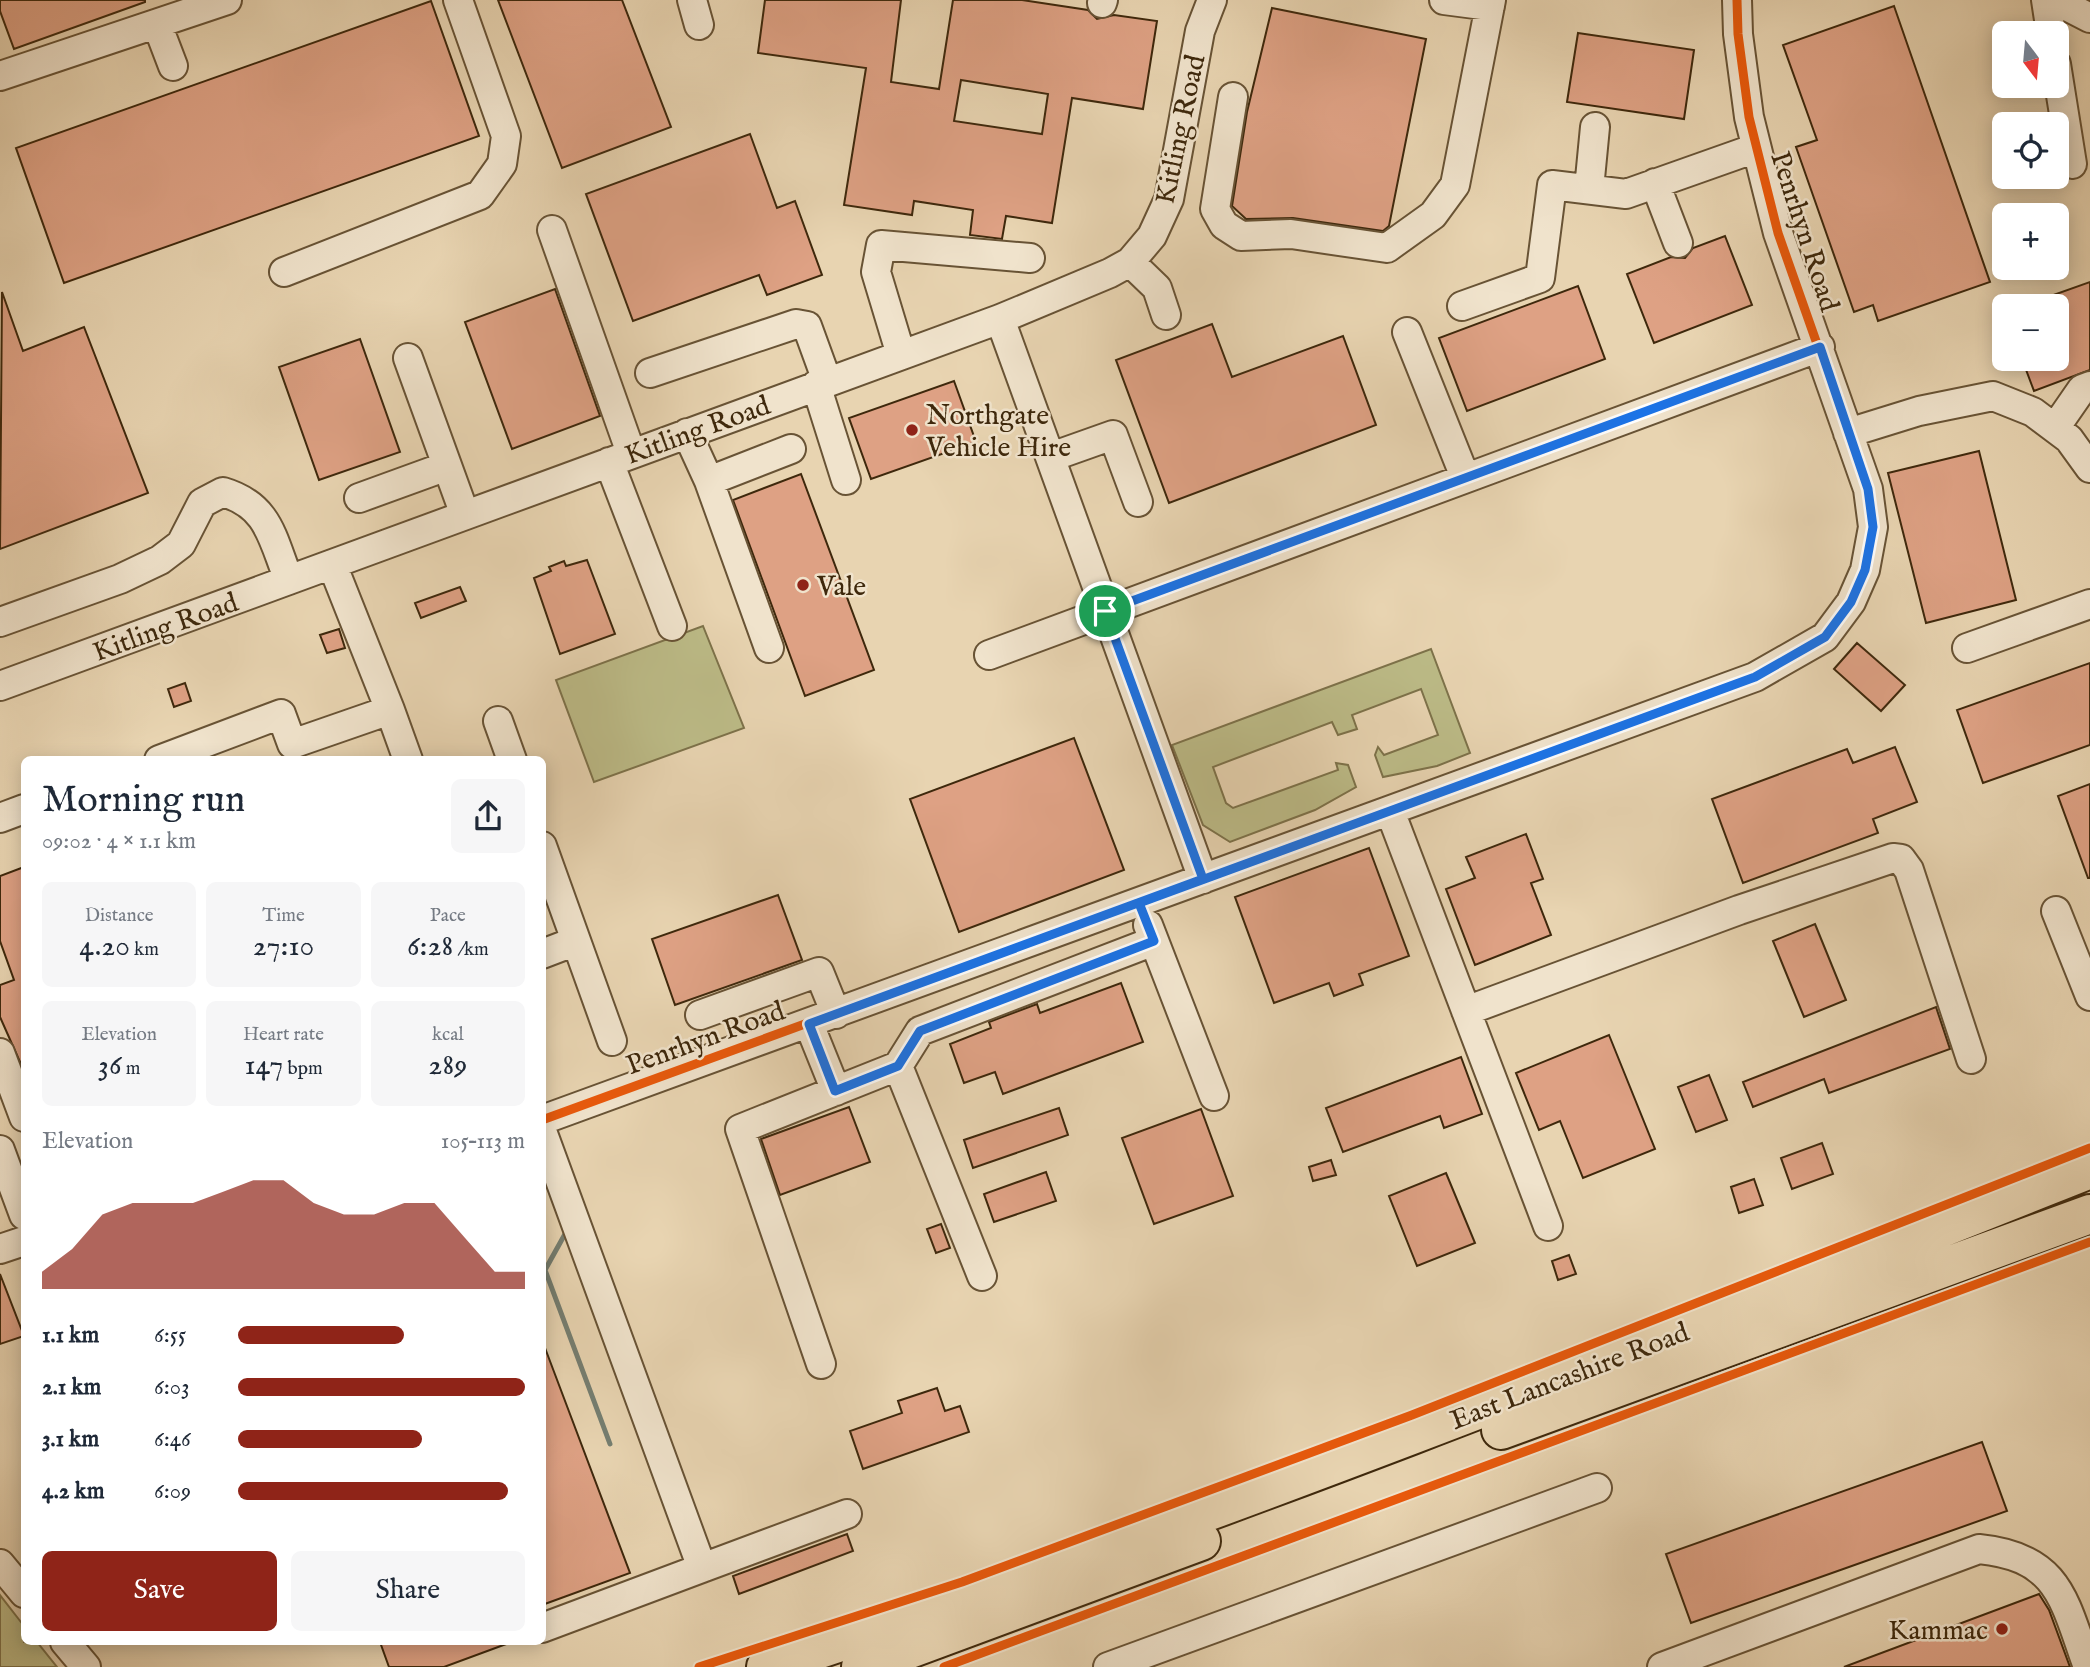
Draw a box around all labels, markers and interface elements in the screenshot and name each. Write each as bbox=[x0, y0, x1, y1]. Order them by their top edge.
north arrow bbox=[1992, 21, 2068, 98]
map controls bbox=[1992, 21, 2069, 371]
street label: Kitling Road bbox=[1149, 52, 1214, 207]
button: locate bbox=[1992, 112, 2069, 189]
street label: Penrhyn Road bbox=[1761, 147, 1846, 316]
button: + bbox=[1992, 203, 2069, 280]
button: − bbox=[1992, 294, 2069, 371]
street label: Kitling Road bbox=[620, 389, 775, 474]
place label: Northgate Vehicle Hire bbox=[925, 399, 1071, 466]
marker: Northgate Vehicle Hire bbox=[904, 422, 920, 438]
place label: Vale bbox=[816, 570, 866, 605]
marker: Vale bbox=[795, 577, 811, 593]
pin bbox=[1075, 581, 1135, 641]
street label: Kitling Road bbox=[88, 586, 243, 671]
icon: arrive bbox=[1086, 592, 1124, 630]
text: Morning run bbox=[42, 777, 245, 825]
button: share bbox=[451, 779, 525, 853]
text: 09:02 · 4 × 1.1 km bbox=[42, 827, 196, 856]
text: Distance bbox=[85, 904, 154, 928]
text: Time bbox=[262, 904, 305, 928]
text: Pace bbox=[430, 904, 466, 928]
text: 4.20 bbox=[79, 928, 130, 966]
text: 27:10 bbox=[253, 928, 314, 966]
text: 6:28 bbox=[407, 928, 453, 966]
text: km bbox=[130, 938, 159, 962]
text: /km bbox=[453, 938, 489, 962]
street label: Penrhyn Road bbox=[622, 994, 790, 1084]
text: Elevation bbox=[81, 1023, 157, 1047]
text: Heart rate bbox=[243, 1023, 324, 1047]
text: kcal bbox=[432, 1023, 464, 1047]
text: 36 bbox=[98, 1047, 122, 1085]
text: 147 bbox=[244, 1047, 283, 1085]
text: 289 bbox=[428, 1047, 467, 1085]
text: m bbox=[122, 1057, 141, 1081]
text: bpm bbox=[283, 1057, 323, 1081]
text: Elevation bbox=[42, 1127, 133, 1156]
text: 105–113 m bbox=[441, 1127, 525, 1156]
street label: East Lancashire Road bbox=[1446, 1316, 1694, 1439]
text: 1.1 km bbox=[42, 1321, 99, 1350]
text: 6:55 bbox=[154, 1321, 186, 1350]
text: 2.1 km bbox=[42, 1373, 101, 1402]
text: 6:03 bbox=[154, 1373, 190, 1402]
text: 3.1 km bbox=[42, 1425, 99, 1454]
text: 6:46 bbox=[154, 1425, 191, 1454]
text: 4.2 km bbox=[42, 1477, 105, 1506]
text: 6:09 bbox=[154, 1477, 191, 1506]
button: Save bbox=[42, 1551, 277, 1631]
button: Share bbox=[291, 1551, 525, 1631]
place label: Kammac bbox=[1888, 1614, 1988, 1649]
marker: Kammac bbox=[1994, 1621, 2010, 1637]

